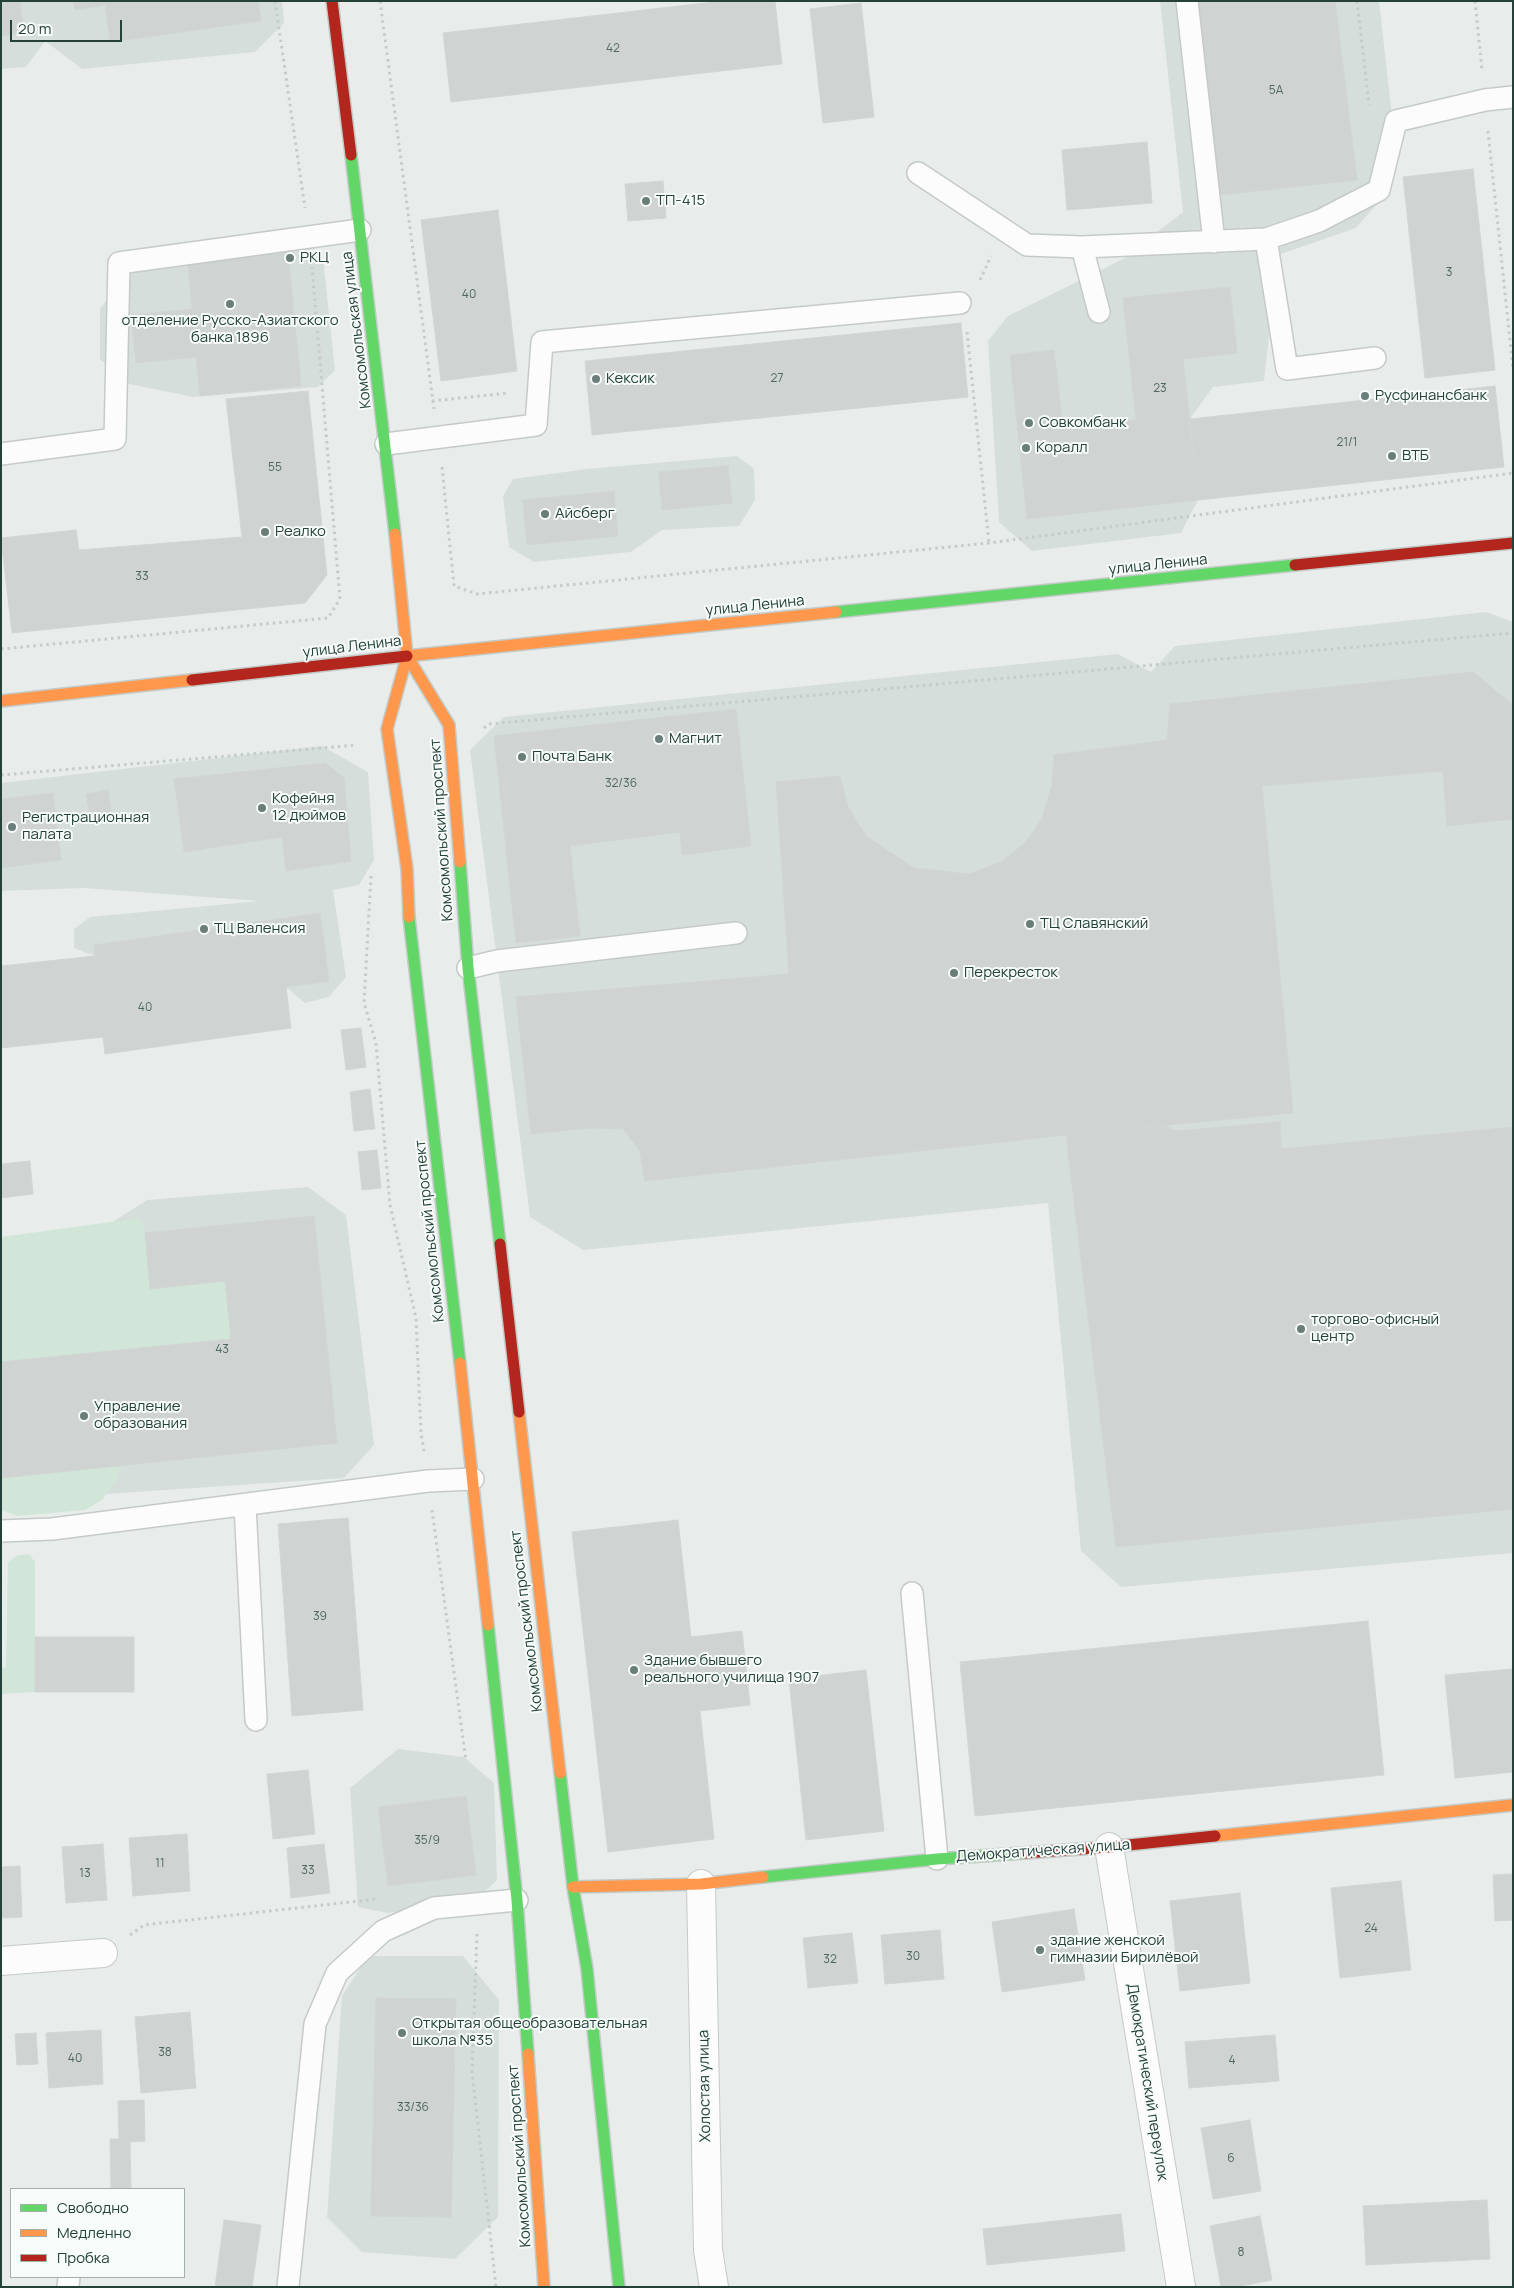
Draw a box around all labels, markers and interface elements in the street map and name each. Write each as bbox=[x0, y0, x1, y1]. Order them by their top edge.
scale bar bbox=[12, 10, 125, 42]
text: 20 m bbox=[18, 18, 51, 39]
house number: 42 bbox=[606, 42, 620, 56]
house number: 5А bbox=[1269, 84, 1283, 98]
place label: ТП-415 bbox=[656, 192, 705, 210]
marker: ТП-415 bbox=[640, 195, 652, 207]
place label: РКЦ bbox=[300, 249, 329, 267]
street label: Комсомольская улица bbox=[338, 250, 376, 410]
marker: РКЦ bbox=[284, 252, 296, 264]
house number: 3 bbox=[1446, 266, 1452, 280]
house number: 40 bbox=[462, 288, 476, 302]
marker: отделение Русско-Азиатского банка 1896 bbox=[224, 298, 236, 310]
place label: отделение Русско-Азиатского банка 1896 bbox=[121, 312, 339, 347]
place label: Кексик bbox=[606, 370, 655, 388]
house number: 27 bbox=[771, 372, 783, 386]
marker: Кексик bbox=[590, 373, 602, 385]
house number: 23 bbox=[1153, 382, 1167, 396]
place label: Русфинансбанк bbox=[1375, 387, 1487, 405]
marker: Русфинансбанк bbox=[1359, 390, 1371, 402]
place label: Совкомбанк bbox=[1039, 414, 1127, 432]
marker: Совкомбанк bbox=[1023, 417, 1035, 429]
house number: 21/1 bbox=[1337, 436, 1357, 450]
place label: Коралл bbox=[1036, 439, 1088, 457]
marker: Коралл bbox=[1020, 442, 1032, 454]
place label: ВТБ bbox=[1402, 447, 1429, 465]
marker: ВТБ bbox=[1386, 450, 1398, 462]
house number: 55 bbox=[268, 461, 282, 475]
place label: Айсберг bbox=[555, 505, 615, 523]
marker: Айсберг bbox=[539, 508, 551, 520]
place label: Реалко bbox=[275, 523, 326, 541]
marker: Реалко bbox=[259, 526, 271, 538]
street label: улица Ленина bbox=[1108, 551, 1208, 579]
house number: 33 bbox=[135, 570, 149, 584]
street label: улица Ленина bbox=[705, 592, 805, 620]
street label: улица Ленина bbox=[302, 632, 402, 662]
place label: Магнит bbox=[669, 730, 722, 748]
marker: Магнит bbox=[653, 733, 665, 745]
street label: Комсомольский проспект bbox=[427, 738, 457, 922]
place label: Почта Банк bbox=[532, 748, 612, 766]
marker: Почта Банк bbox=[516, 751, 528, 763]
house number: 32/36 bbox=[605, 777, 637, 791]
place label: Кофейня 12 дюймов bbox=[272, 790, 346, 825]
marker: Кофейня 12 дюймов bbox=[256, 802, 268, 814]
place label: Регистрационная палата bbox=[22, 809, 149, 844]
marker: Регистрационная палата bbox=[6, 821, 18, 833]
place label: ТЦ Славянский bbox=[1040, 915, 1148, 933]
marker: ТЦ Славянский bbox=[1024, 918, 1036, 930]
place label: ТЦ Валенсия bbox=[214, 920, 306, 938]
marker: ТЦ Валенсия bbox=[198, 923, 210, 935]
place label: Перекресток bbox=[964, 964, 1058, 982]
marker: Перекресток bbox=[948, 967, 960, 979]
house number: 40 bbox=[138, 1001, 152, 1015]
street label: Комсомольский проспект bbox=[411, 1139, 449, 1323]
place label: торгово-офисный центр bbox=[1311, 1311, 1439, 1346]
marker: торгово-офисный центр bbox=[1295, 1323, 1307, 1335]
house number: 43 bbox=[215, 1343, 229, 1357]
place label: Управление образования bbox=[94, 1398, 187, 1433]
marker: Управление образования bbox=[78, 1410, 90, 1422]
street label: Комсомольский проспект bbox=[507, 1529, 547, 1713]
house number: 39 bbox=[313, 1610, 327, 1624]
place label: Здание бывшего реального училища 1907 bbox=[644, 1652, 819, 1687]
marker: Здание бывшего реального училища 1907 bbox=[628, 1664, 640, 1676]
house number: 35/9 bbox=[414, 1834, 440, 1848]
street label: Демократическая улица bbox=[955, 1836, 1131, 1866]
house number: 11 bbox=[155, 1857, 165, 1871]
house number: 33 bbox=[301, 1864, 315, 1878]
house number: 13 bbox=[79, 1867, 91, 1881]
house number: 24 bbox=[1364, 1922, 1378, 1936]
place label: здание женской гимназии Бирилёвой bbox=[1050, 1932, 1199, 1967]
marker: здание женской гимназии Бирилёвой bbox=[1034, 1944, 1046, 1956]
house number: 30 bbox=[906, 1950, 920, 1964]
house number: 32 bbox=[823, 1953, 837, 1967]
street label: Демократический переулок bbox=[1122, 1982, 1172, 2182]
place label: Открытая общеобразовательная школа №35 bbox=[412, 2015, 648, 2050]
marker: Открытая общеобразовательная школа №35 bbox=[396, 2027, 408, 2039]
street label: Холостая улица bbox=[695, 2030, 715, 2142]
house number: 38 bbox=[158, 2046, 172, 2060]
house number: 40 bbox=[68, 2052, 82, 2066]
house number: 4 bbox=[1228, 2054, 1236, 2068]
street label: Комсомольский проспект bbox=[505, 2064, 535, 2248]
house number: 33/36 bbox=[397, 2101, 429, 2115]
house number: 6 bbox=[1227, 2152, 1235, 2166]
legend bbox=[10, 2188, 185, 2278]
text: Свободно bbox=[57, 2197, 129, 2218]
text: Медленно bbox=[57, 2222, 131, 2243]
house number: 8 bbox=[1238, 2246, 1244, 2260]
text: Пробка bbox=[57, 2247, 110, 2268]

